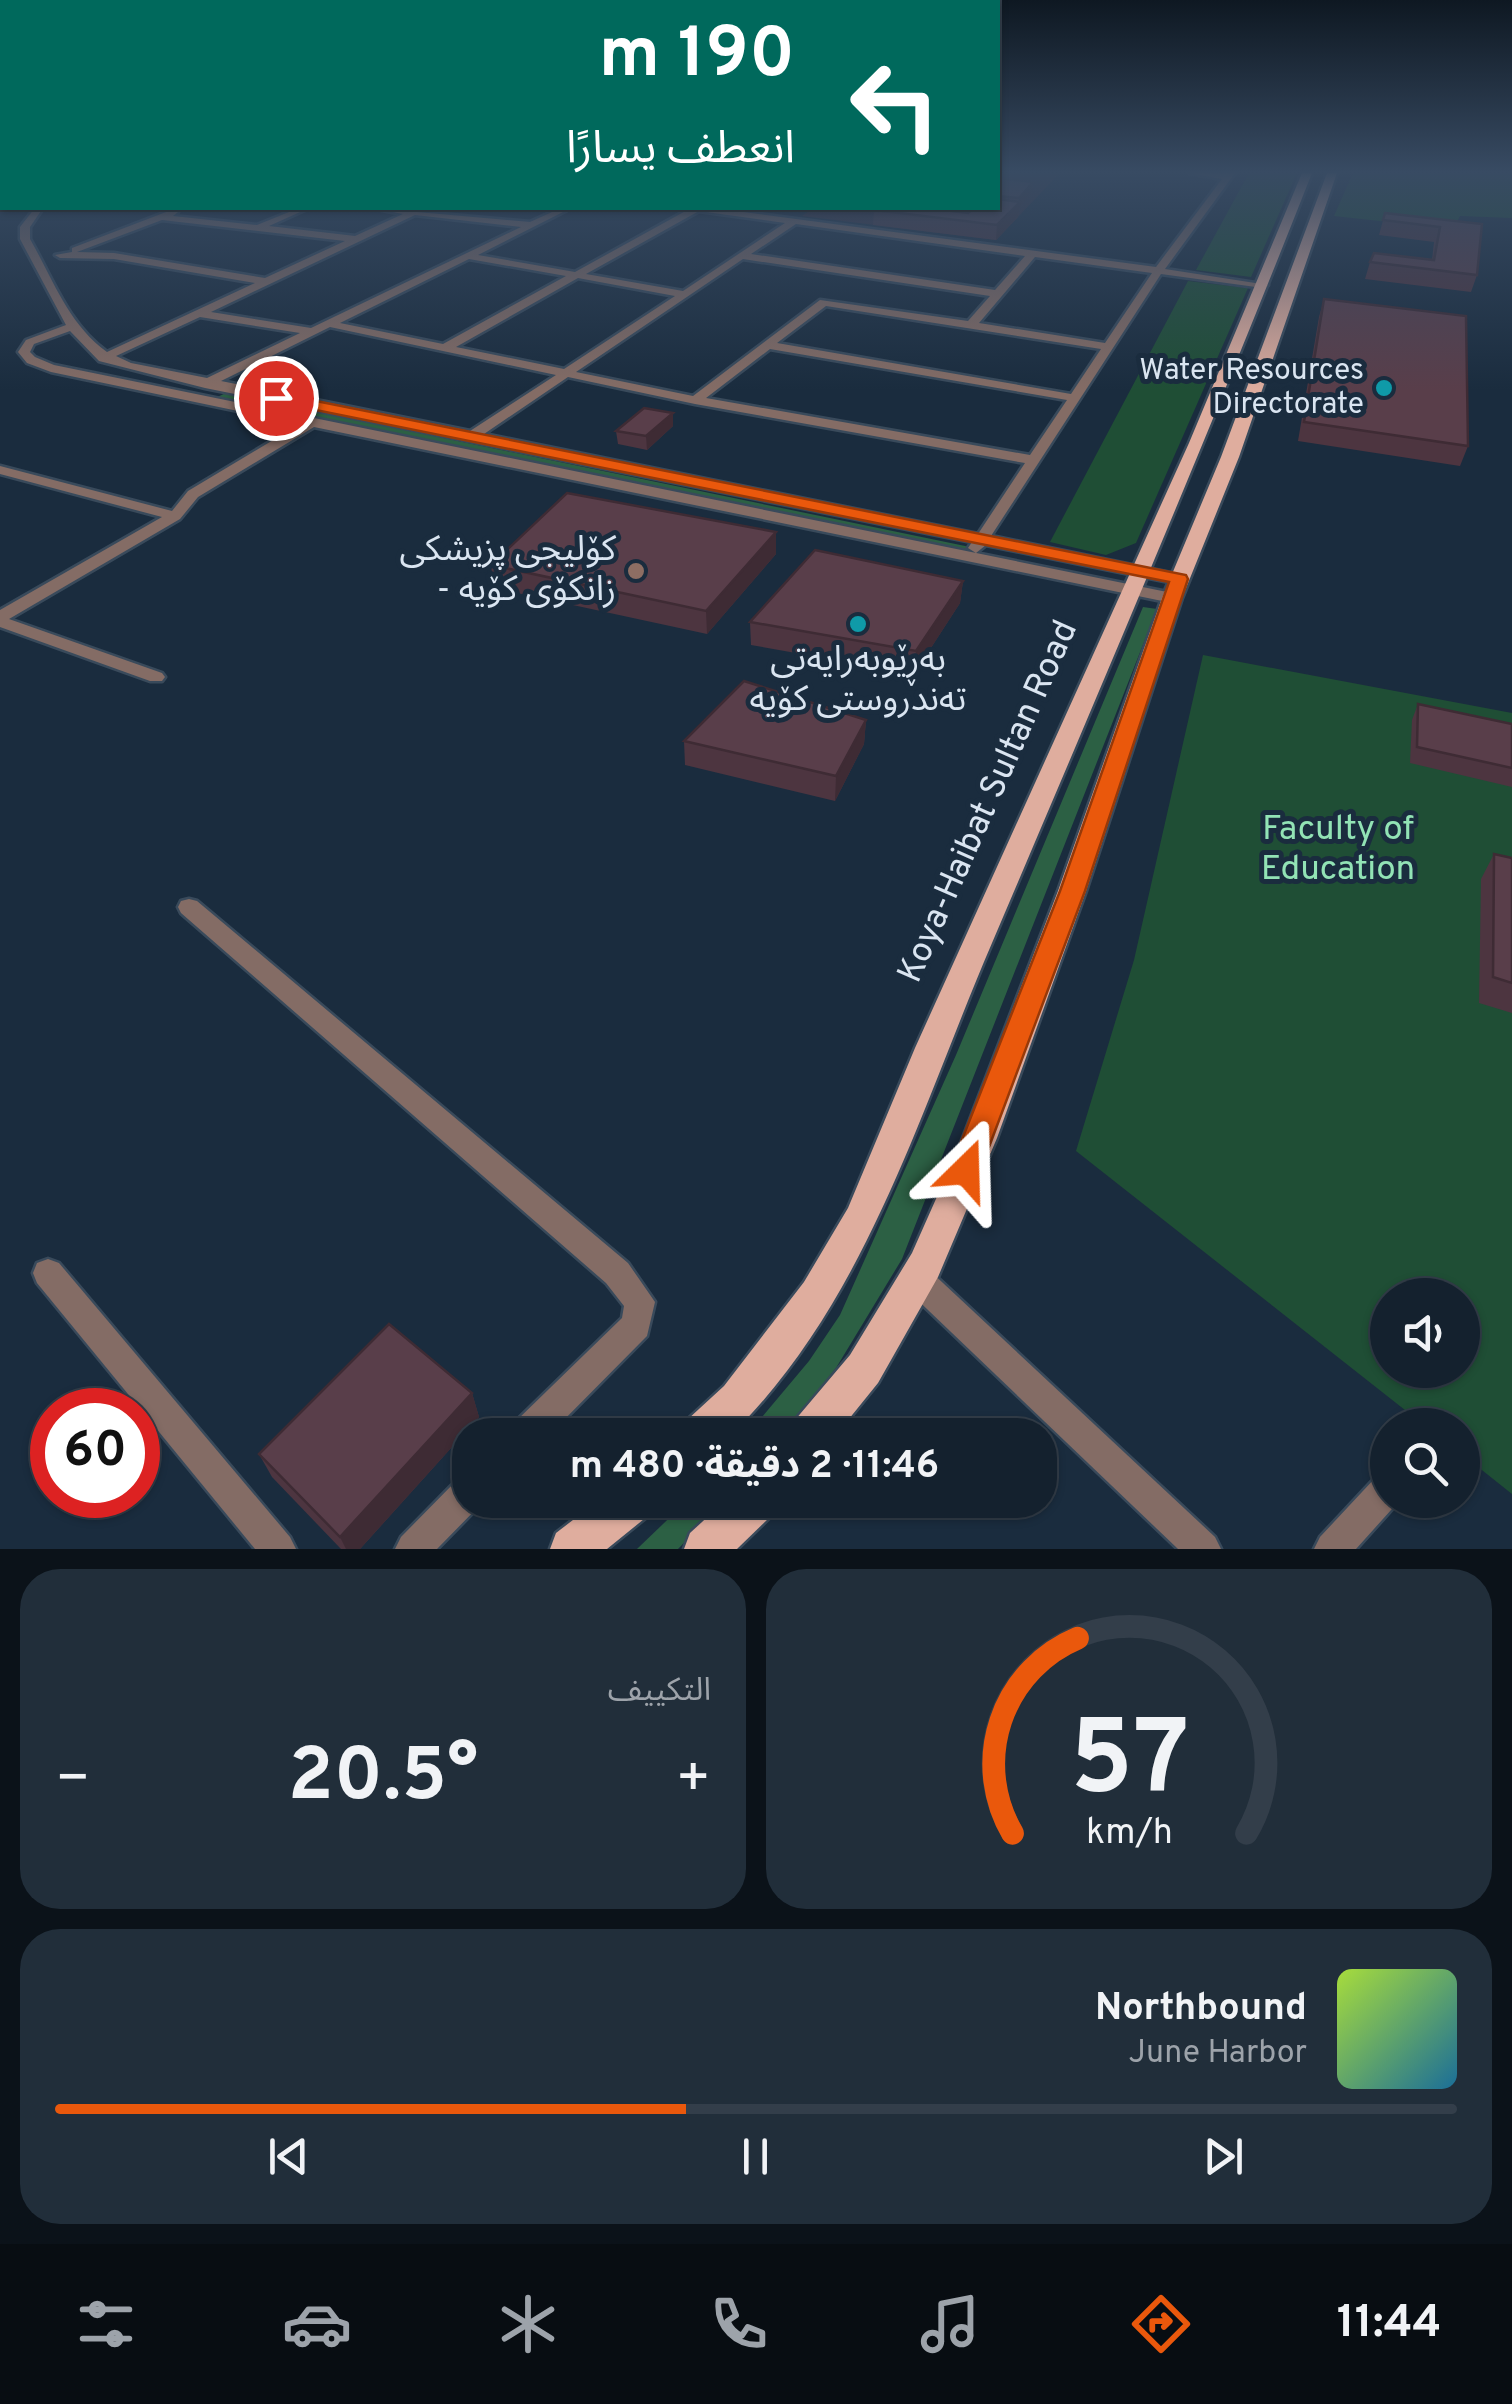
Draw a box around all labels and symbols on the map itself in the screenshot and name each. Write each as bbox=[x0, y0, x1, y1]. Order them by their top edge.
place label: Water Resources Directorate bbox=[1139, 353, 1364, 424]
pin bbox=[234, 356, 319, 441]
marker: Water Resources Directorate bbox=[1373, 377, 1395, 399]
place label: کۆلیجی پزیشکی - زانکۆی کۆیە bbox=[400, 529, 617, 613]
marker: کۆلیجی پزیشکی - زانکۆی کۆیە bbox=[625, 560, 647, 582]
marker: بەڕێوبەرایەتی تەندروستی کۆیە bbox=[847, 613, 869, 635]
street label: Koya-Haibat Sultan Road bbox=[889, 614, 1089, 990]
place label: بەڕێوبەرایەتی تەندروستی کۆیە bbox=[750, 639, 966, 723]
park label: Faculty of Education bbox=[1261, 808, 1415, 892]
position arrow bbox=[914, 1118, 1018, 1222]
speed limit sign: 60 bbox=[30, 1388, 160, 1518]

